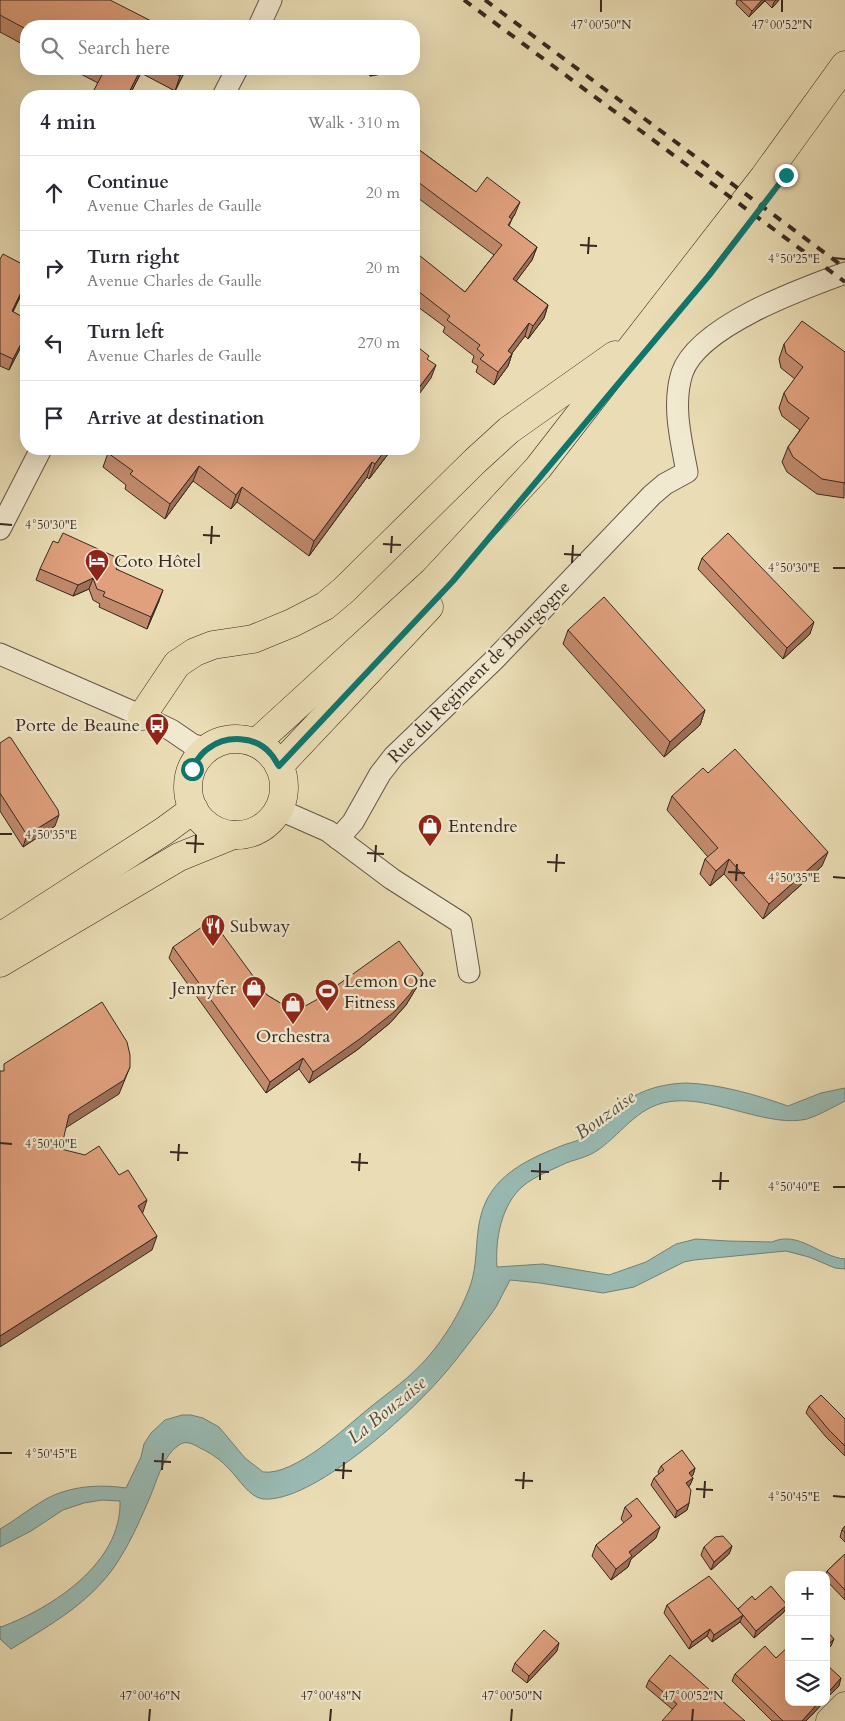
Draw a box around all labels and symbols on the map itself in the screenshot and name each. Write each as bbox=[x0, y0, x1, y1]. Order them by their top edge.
text: 47°00'50"N bbox=[571, 17, 632, 33]
text: 47°00'52"N bbox=[752, 17, 813, 33]
route end bbox=[775, 164, 798, 187]
text: 4°50'25"E bbox=[768, 251, 820, 267]
text: 4°50'30"E bbox=[25, 517, 77, 533]
hotel icon: Coto Hôtel bbox=[84, 548, 110, 582]
place label: Coto Hôtel bbox=[114, 549, 201, 574]
text: 4°50'30"E bbox=[768, 560, 820, 576]
street label: Rue du Regiment de Bourgogne bbox=[382, 575, 576, 769]
bus stop icon: Porte de Beaune bbox=[144, 712, 170, 746]
place label: Porte de Beaune bbox=[15, 713, 140, 738]
route start bbox=[181, 758, 204, 781]
shop icon: Entendre bbox=[417, 813, 443, 847]
place label: Entendre bbox=[448, 814, 518, 839]
text: 4°50'35"E bbox=[25, 827, 77, 843]
text: 4°50'35"E bbox=[768, 870, 820, 886]
restaurant icon: Subway bbox=[200, 913, 226, 947]
place label: Subway bbox=[230, 914, 291, 939]
place label: Lemon One Fitness bbox=[344, 969, 437, 1015]
shop icon: Jennyfer bbox=[241, 975, 267, 1009]
place label: Jennyfer bbox=[169, 976, 236, 1001]
sports icon: Lemon One Fitness bbox=[314, 978, 340, 1012]
shop icon: Orchestra bbox=[280, 991, 306, 1025]
place label: Orchestra bbox=[256, 1024, 330, 1049]
water label: Bouzaise bbox=[570, 1084, 641, 1146]
text: 4°50'40"E bbox=[25, 1136, 77, 1152]
text: 4°50'40"E bbox=[768, 1179, 820, 1195]
water label: La Bouzaise bbox=[342, 1370, 432, 1450]
text: 4°50'45"E bbox=[25, 1446, 77, 1462]
text: 4°50'45"E bbox=[768, 1489, 820, 1505]
text: 47°00'46"N bbox=[120, 1688, 181, 1704]
text: 47°00'48"N bbox=[301, 1688, 362, 1704]
text: 47°00'50"N bbox=[482, 1688, 543, 1704]
text: 47°00'52"N bbox=[663, 1688, 724, 1704]

